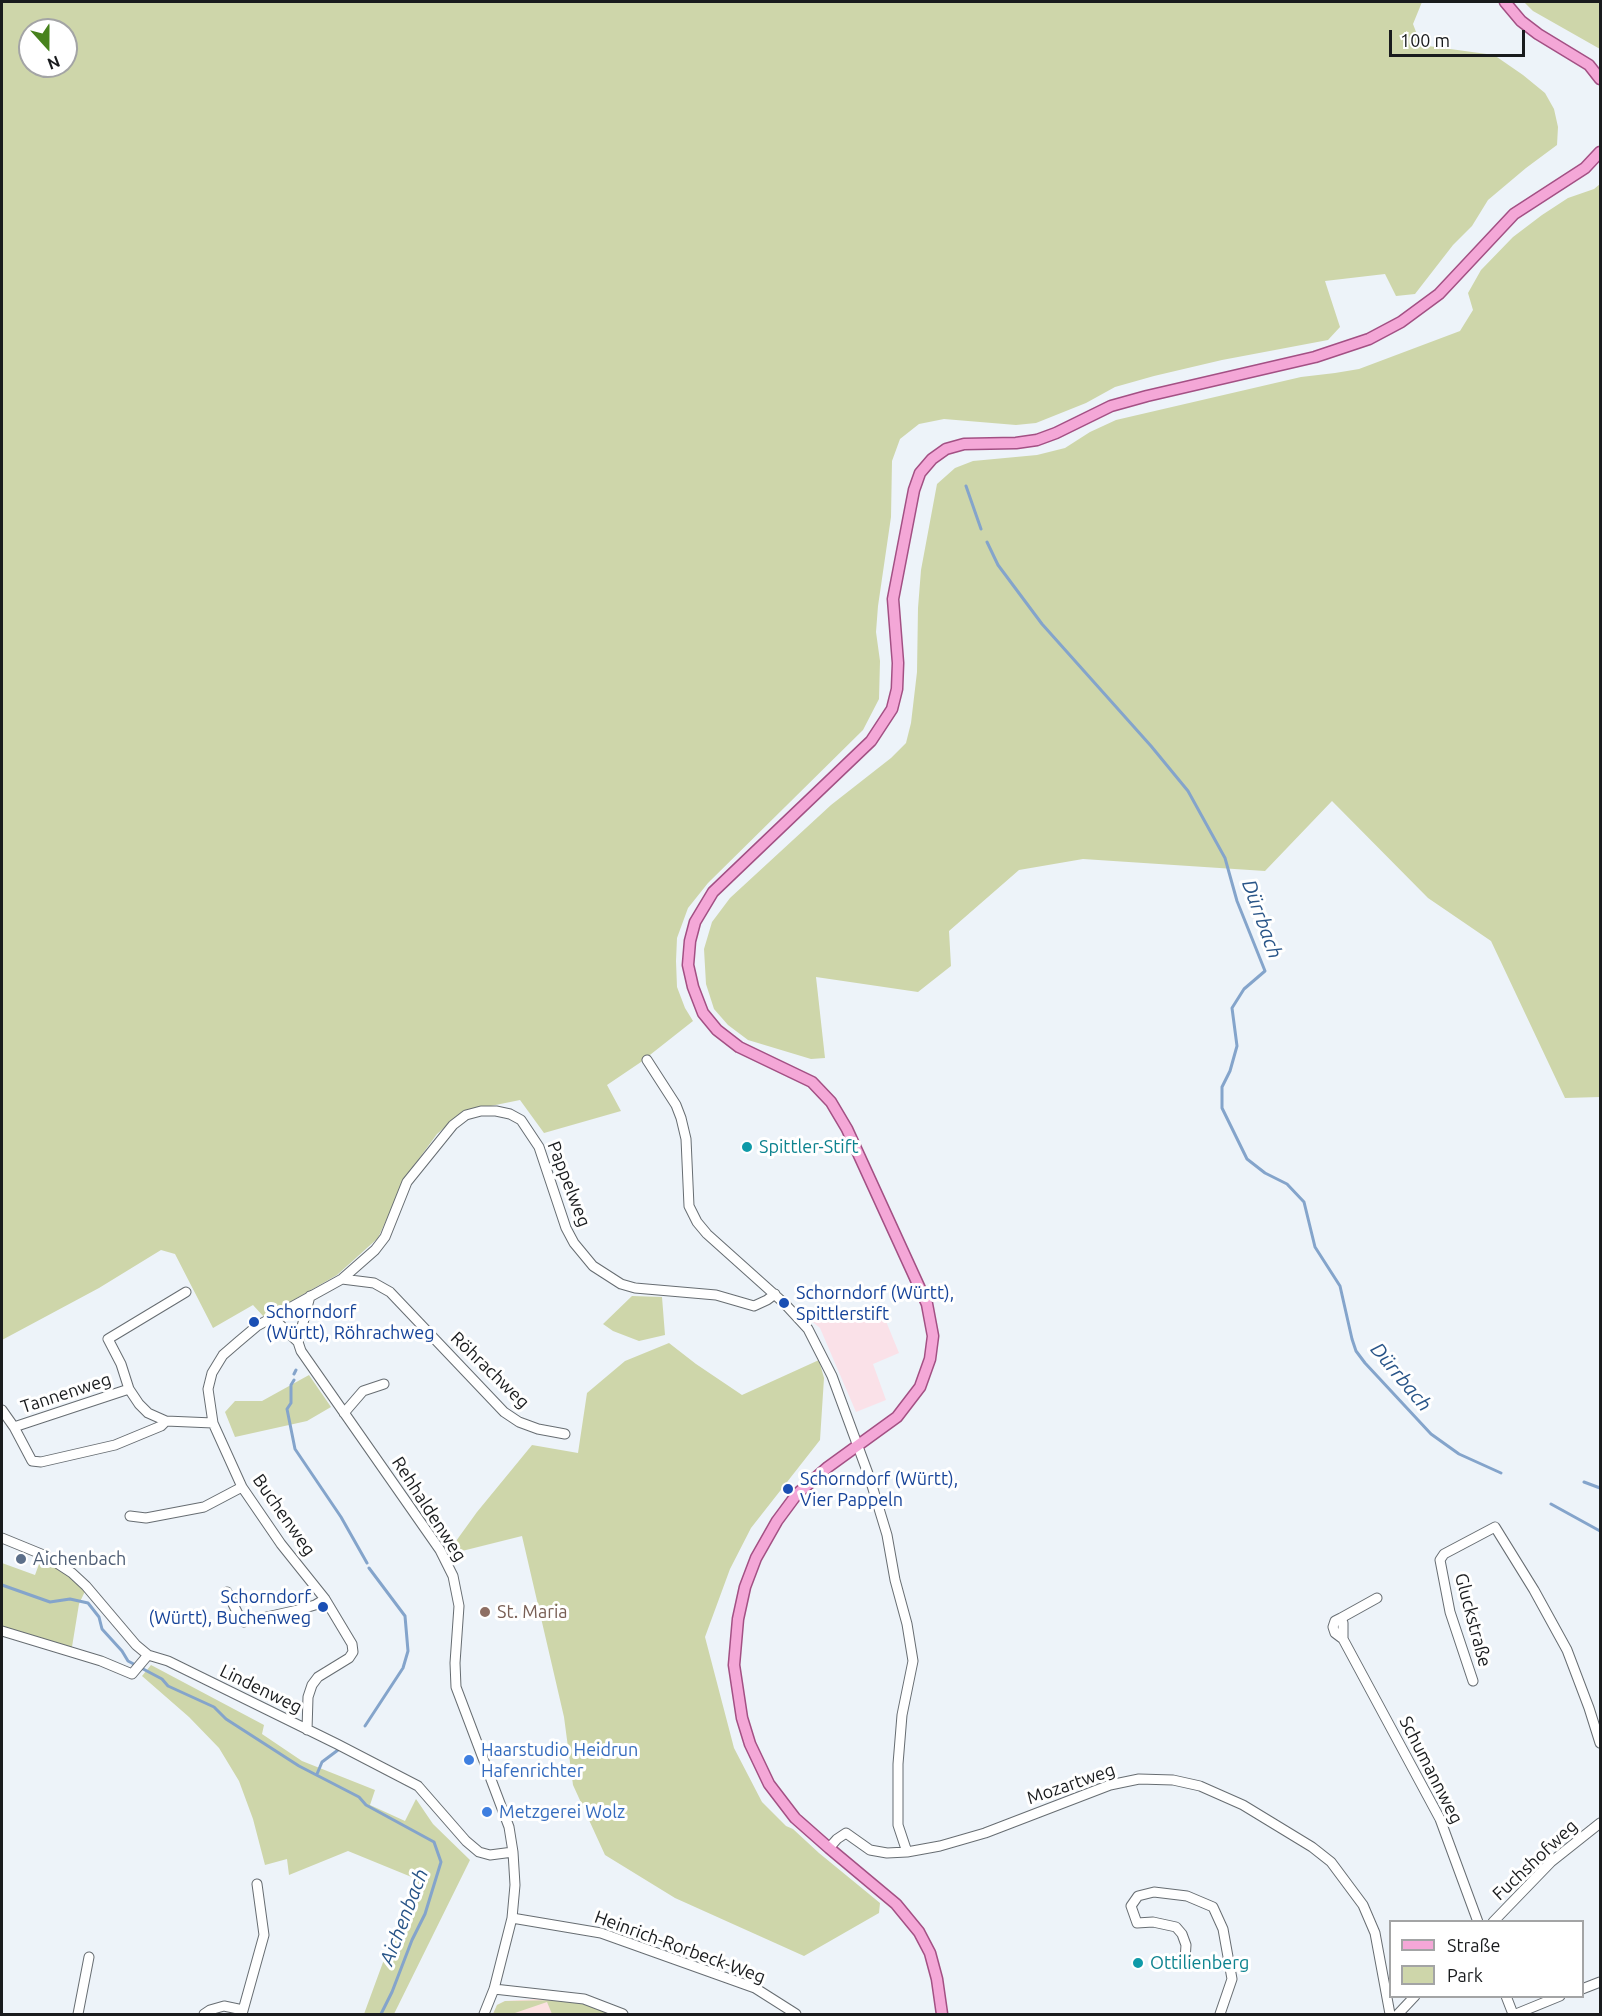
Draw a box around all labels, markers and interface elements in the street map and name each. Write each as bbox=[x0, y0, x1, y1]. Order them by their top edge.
north arrow bbox=[18, 18, 78, 78]
scale bar bbox=[1392, 18, 1528, 56]
text: 100 m bbox=[1400, 30, 1450, 50]
text: N bbox=[45, 52, 63, 73]
water label: Dürrbach bbox=[1237, 876, 1287, 962]
place label: Spittler-Stift bbox=[759, 1136, 859, 1158]
street label: Pappelweg bbox=[543, 1138, 595, 1230]
marker: Spittler-Stift bbox=[740, 1140, 754, 1154]
place label: Schorndorf (Württ), Spittlerstift bbox=[796, 1282, 954, 1324]
marker: Schorndorf (Württ), Spittlerstift bbox=[777, 1296, 791, 1310]
place label: Schorndorf (Württ), Röhrachweg bbox=[266, 1301, 435, 1344]
marker: Schorndorf (Württ), Röhrachweg bbox=[247, 1315, 261, 1329]
street label: Röhrachweg bbox=[446, 1327, 534, 1413]
water label: Dürrbach bbox=[1365, 1338, 1437, 1416]
street label: Tannenweg bbox=[18, 1368, 114, 1418]
street label: Rehhaldenweg bbox=[387, 1453, 471, 1565]
place label: Schorndorf (Württ), Vier Pappeln bbox=[800, 1468, 958, 1510]
street label: Buchenweg bbox=[248, 1470, 320, 1560]
marker: Schorndorf (Württ), Vier Pappeln bbox=[781, 1482, 795, 1496]
place label: Aichenbach bbox=[33, 1548, 126, 1570]
marker: Aichenbach bbox=[14, 1552, 28, 1566]
street label: Gluckstraße bbox=[1450, 1571, 1496, 1669]
place label: Schorndorf (Württ), Buchenweg bbox=[149, 1586, 311, 1628]
marker: Schorndorf (Württ), Buchenweg bbox=[316, 1600, 330, 1614]
place label: St. Maria bbox=[497, 1601, 568, 1623]
marker: St. Maria bbox=[478, 1605, 492, 1619]
street label: Lindenweg bbox=[216, 1660, 306, 1718]
street label: Schumannweg bbox=[1395, 1713, 1467, 1827]
place label: Haarstudio Heidrun Hafenrichter bbox=[481, 1739, 638, 1782]
marker: Haarstudio Heidrun Hafenrichter bbox=[462, 1753, 476, 1767]
street label: Mozartweg bbox=[1024, 1759, 1118, 1809]
place label: Metzgerei Wolz bbox=[499, 1801, 625, 1823]
marker: Metzgerei Wolz bbox=[480, 1805, 494, 1819]
street label: Fuchshofweg bbox=[1488, 1815, 1582, 1905]
water label: Aichenbach bbox=[375, 1865, 433, 1969]
street label: Heinrich-Rorbeck-Weg bbox=[592, 1906, 768, 1988]
legend bbox=[1389, 1920, 1584, 1998]
text: Straße bbox=[1447, 1935, 1500, 1955]
place label: Ottilienberg bbox=[1150, 1952, 1249, 1974]
marker: Ottilienberg bbox=[1131, 1956, 1145, 1970]
text: Park bbox=[1447, 1965, 1483, 1985]

